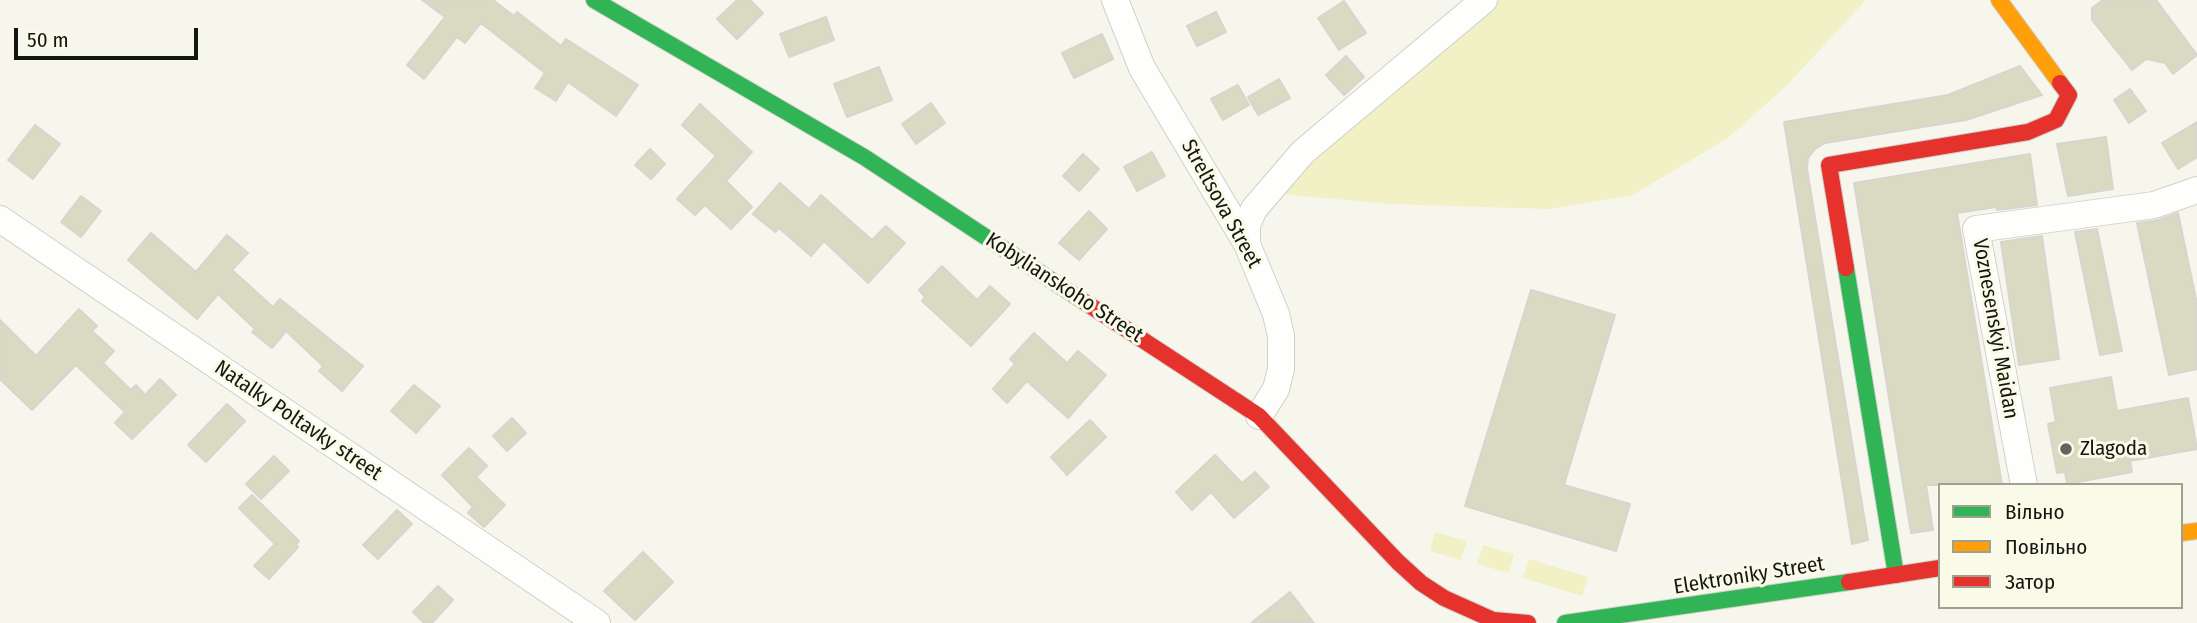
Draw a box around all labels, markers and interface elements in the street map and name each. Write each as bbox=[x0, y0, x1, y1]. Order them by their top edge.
scale bar bbox=[18, 14, 201, 58]
text: 50 m bbox=[27, 27, 69, 53]
street label: Streltsova Street bbox=[1175, 136, 1267, 272]
street label: Kobylianskoho Street bbox=[980, 228, 1148, 348]
street label: Voznesenskyi Maidan bbox=[1967, 237, 2023, 421]
street label: Natalky Poltavky street bbox=[209, 356, 387, 486]
place label: Zlagoda bbox=[2080, 436, 2147, 462]
marker: Zlagoda bbox=[2058, 441, 2074, 457]
legend bbox=[1938, 483, 2183, 609]
text: Вільно bbox=[2005, 499, 2065, 525]
text: Повільно bbox=[2005, 534, 2087, 560]
street label: Elektroniky Street bbox=[1672, 552, 1826, 600]
text: Затор bbox=[2005, 569, 2055, 595]

